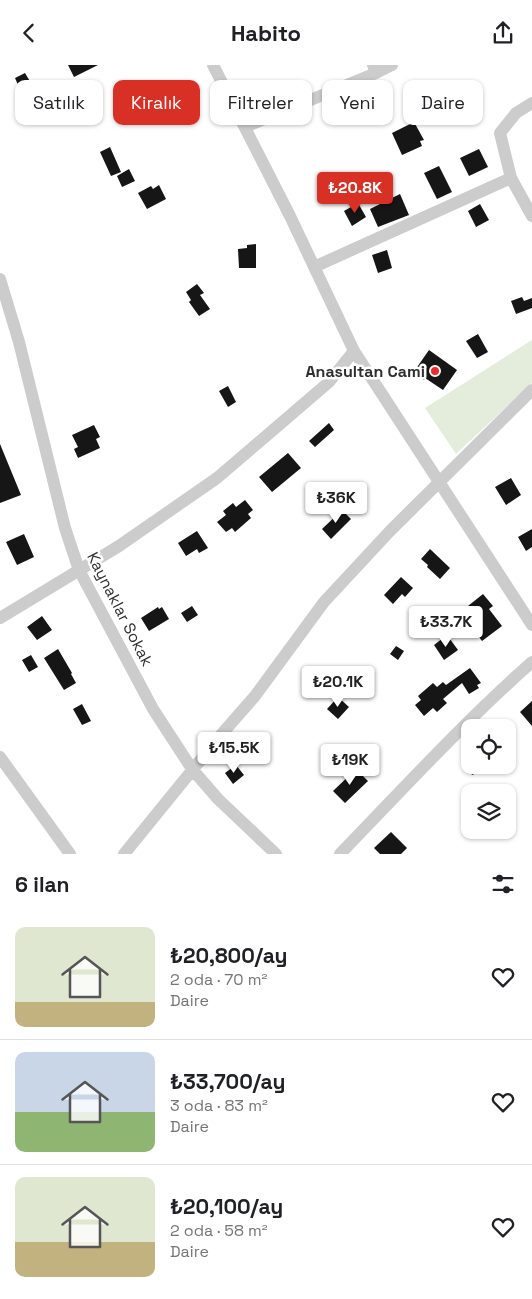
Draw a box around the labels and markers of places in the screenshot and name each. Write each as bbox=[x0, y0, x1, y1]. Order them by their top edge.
pin: ₺20.8K bbox=[314, 171, 396, 214]
place label: Anasultan Cami bbox=[305, 361, 425, 382]
marker: Anasultan Cami bbox=[429, 365, 441, 377]
pin: ₺36K bbox=[306, 481, 366, 524]
pin: ₺33.7K bbox=[405, 605, 487, 648]
pin: ₺20.1K bbox=[297, 665, 379, 708]
pin: ₺15.5K bbox=[193, 731, 275, 774]
pin: ₺19K bbox=[320, 743, 380, 786]

